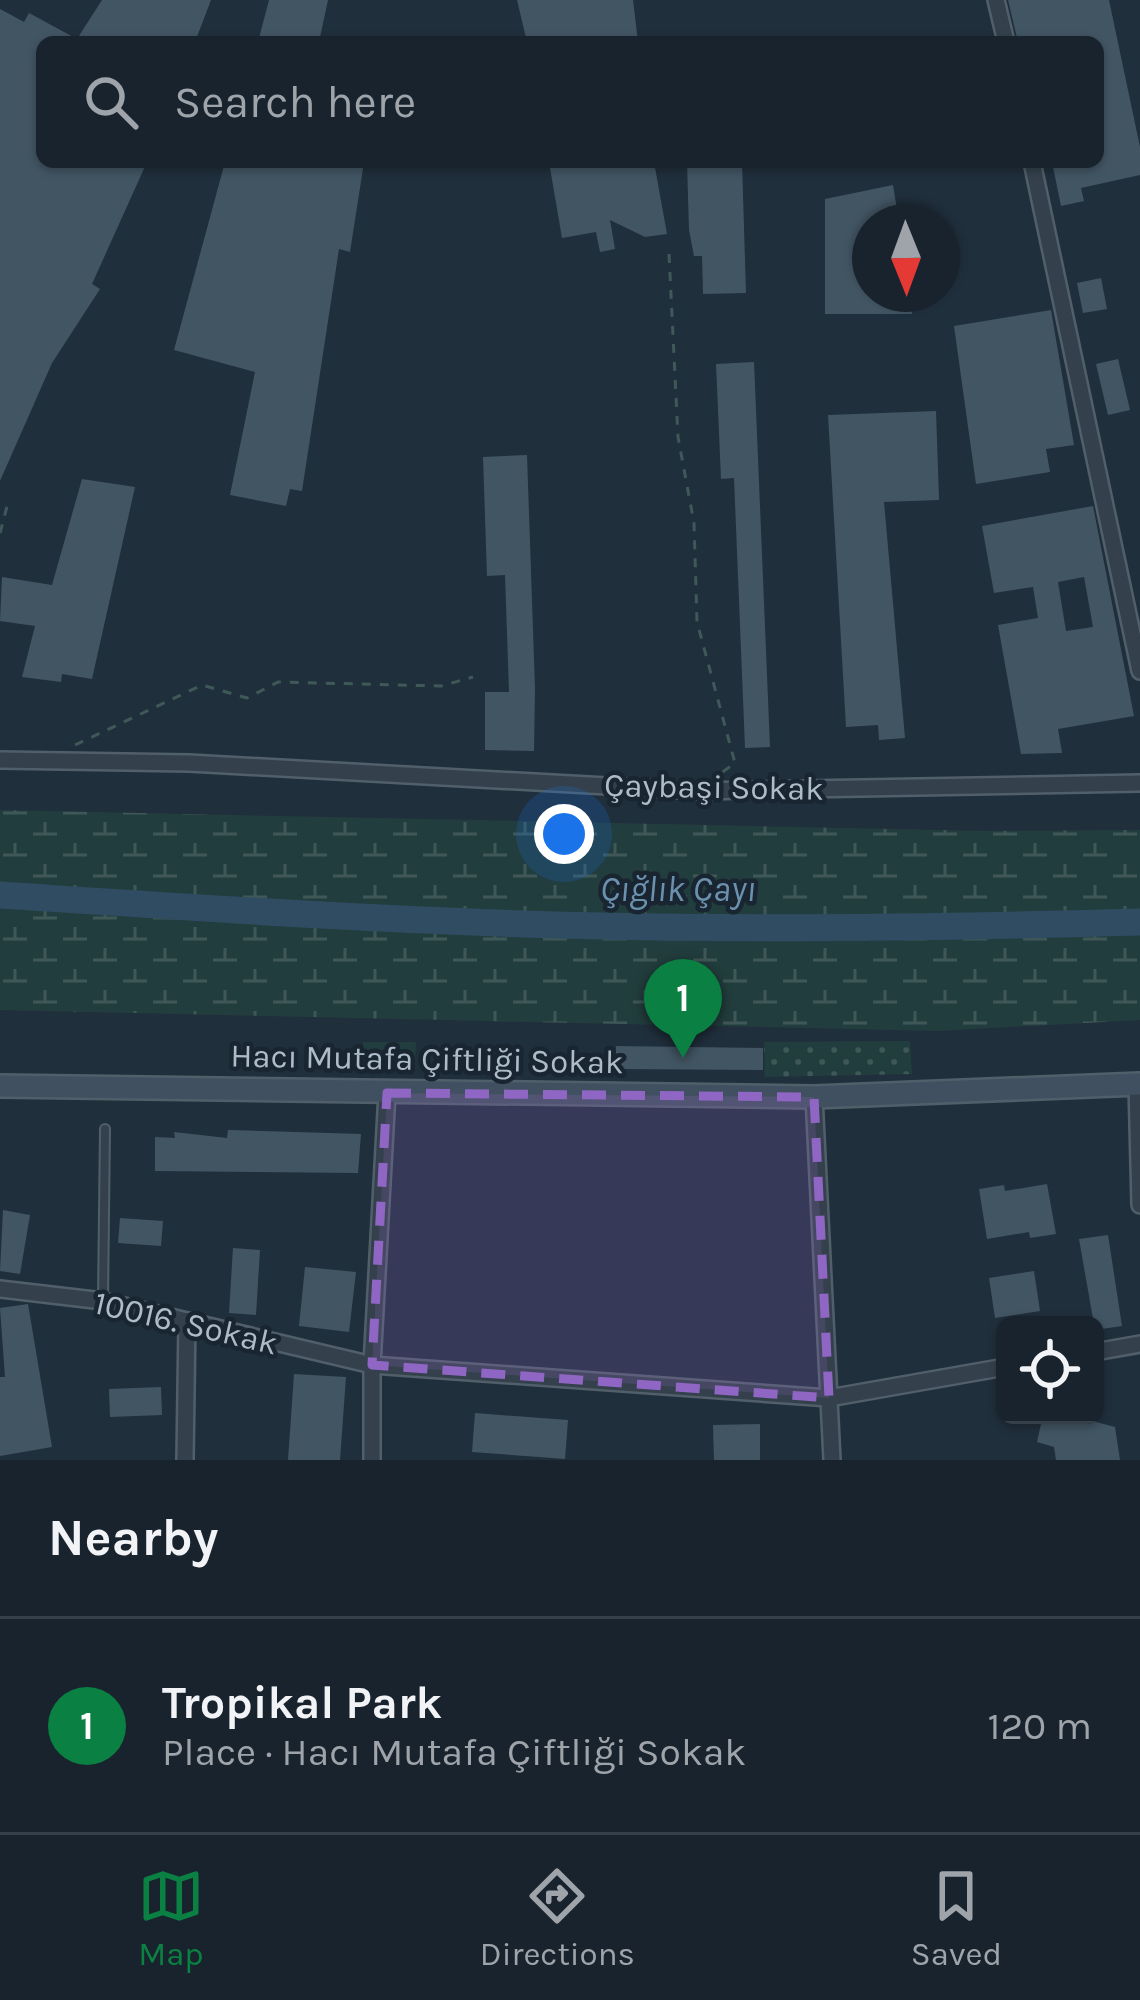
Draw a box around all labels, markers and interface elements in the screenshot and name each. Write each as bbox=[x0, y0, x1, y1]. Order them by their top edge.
search box bbox=[36, 36, 1104, 168]
icon: search bbox=[78, 69, 144, 135]
text: Search here bbox=[174, 76, 416, 128]
north arrow bbox=[852, 204, 960, 312]
street label: Çaybaşi Sokak bbox=[604, 766, 824, 808]
your location bbox=[534, 804, 594, 864]
water label: Çığlık Çayı bbox=[600, 868, 756, 910]
pin: 1 bbox=[644, 959, 722, 1058]
street label: Hacı Mutafa Çiftliği Sokak bbox=[230, 1037, 624, 1081]
street label: 10016. Sokak bbox=[91, 1283, 281, 1363]
map controls bbox=[996, 1316, 1104, 1424]
button: locate bbox=[996, 1316, 1104, 1424]
text: Nearby bbox=[48, 1508, 218, 1568]
text: Tropikal Park bbox=[162, 1677, 442, 1729]
text: 1 bbox=[80, 1703, 94, 1749]
text: 120 m bbox=[988, 1703, 1092, 1749]
text: Place · Hacı Mutafa Çiftliği Sokak bbox=[162, 1729, 746, 1775]
tab: Map bbox=[138, 1863, 204, 1973]
tab: Directions bbox=[480, 1863, 635, 1973]
tab: Saved bbox=[911, 1863, 1002, 1973]

